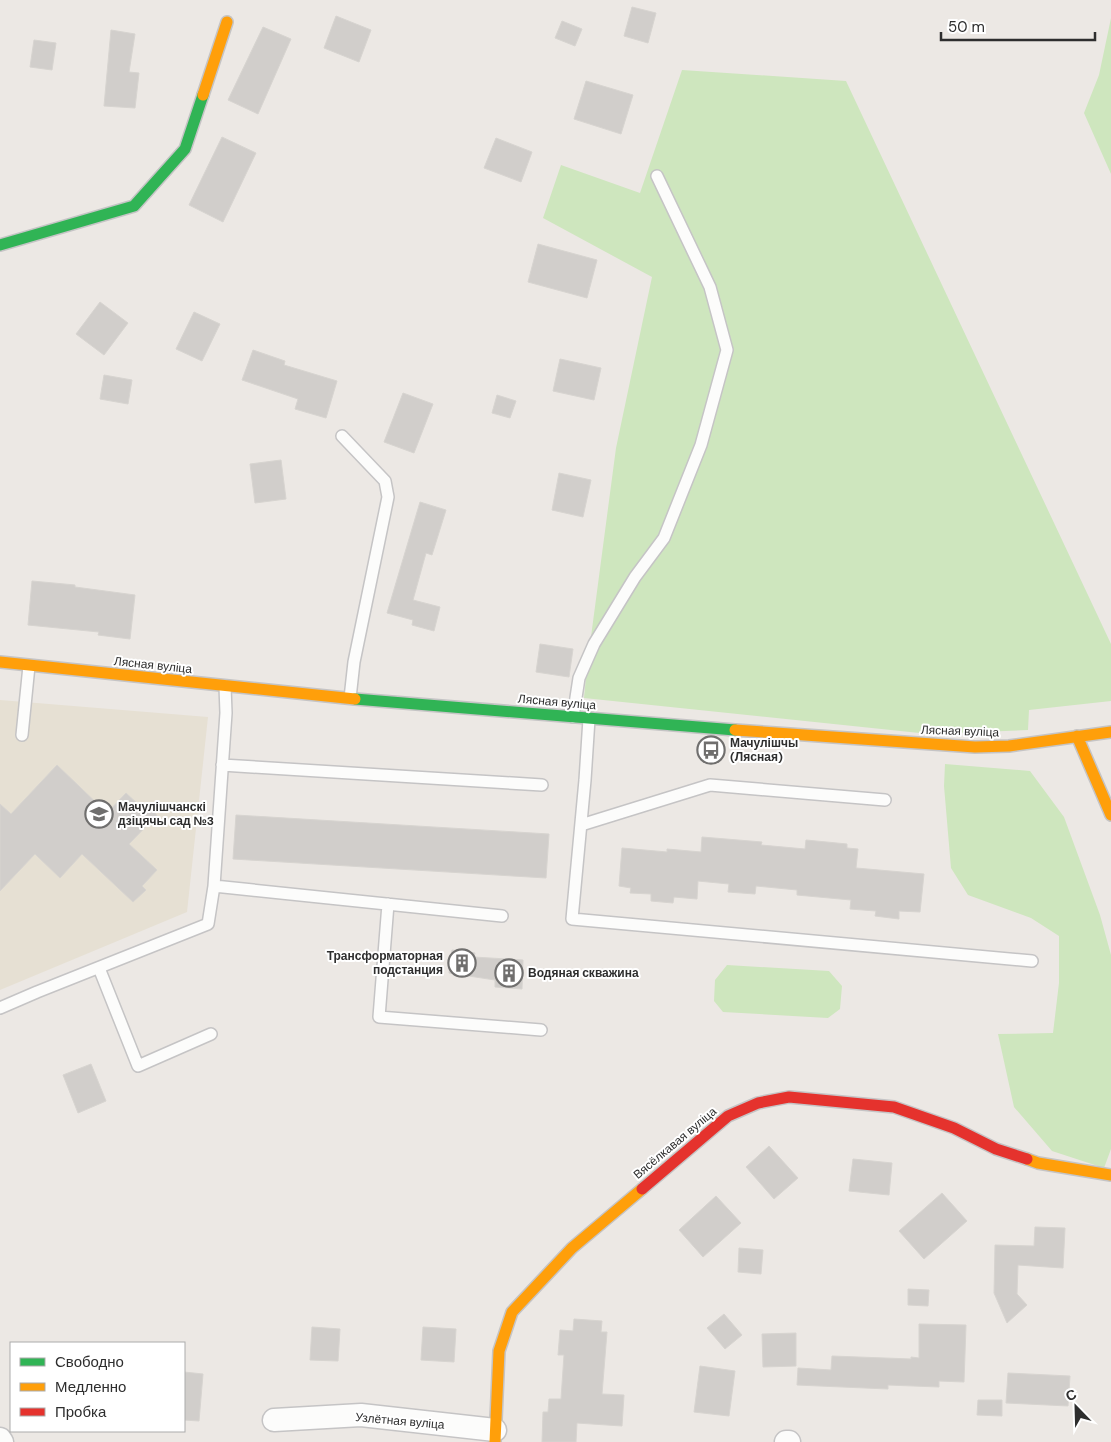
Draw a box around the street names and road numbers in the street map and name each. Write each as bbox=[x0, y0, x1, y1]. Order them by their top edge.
street label: Лясная вуліца bbox=[113, 653, 193, 677]
street label: Лясная вуліца bbox=[517, 691, 597, 713]
street label: Лясная вуліца bbox=[921, 722, 1000, 740]
street label: Вясёлкавая вуліца bbox=[630, 1103, 720, 1183]
street label: Узлётная вуліца bbox=[355, 1409, 446, 1433]

